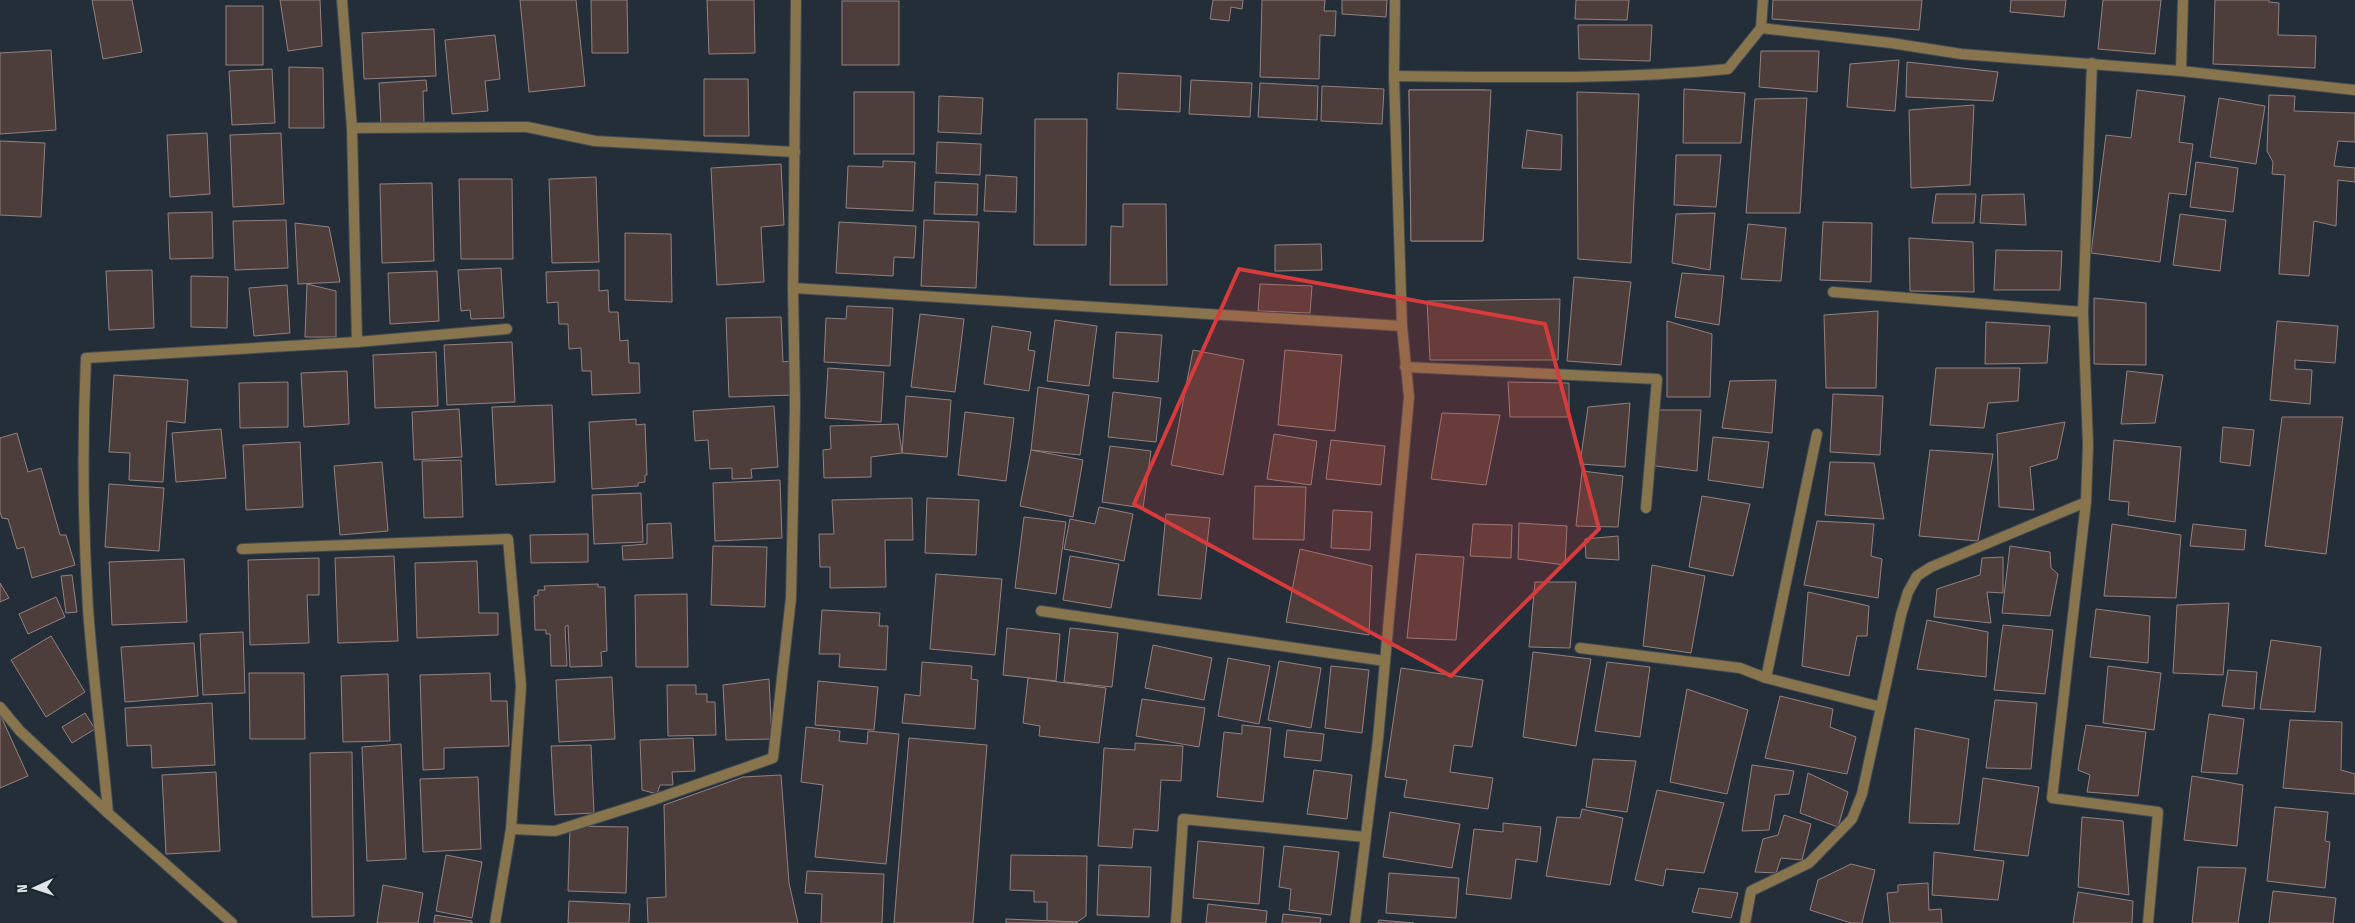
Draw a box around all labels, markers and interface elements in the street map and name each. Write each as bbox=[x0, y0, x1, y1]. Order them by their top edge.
north arrow bbox=[10, 863, 60, 913]
text: N bbox=[14, 884, 31, 893]

